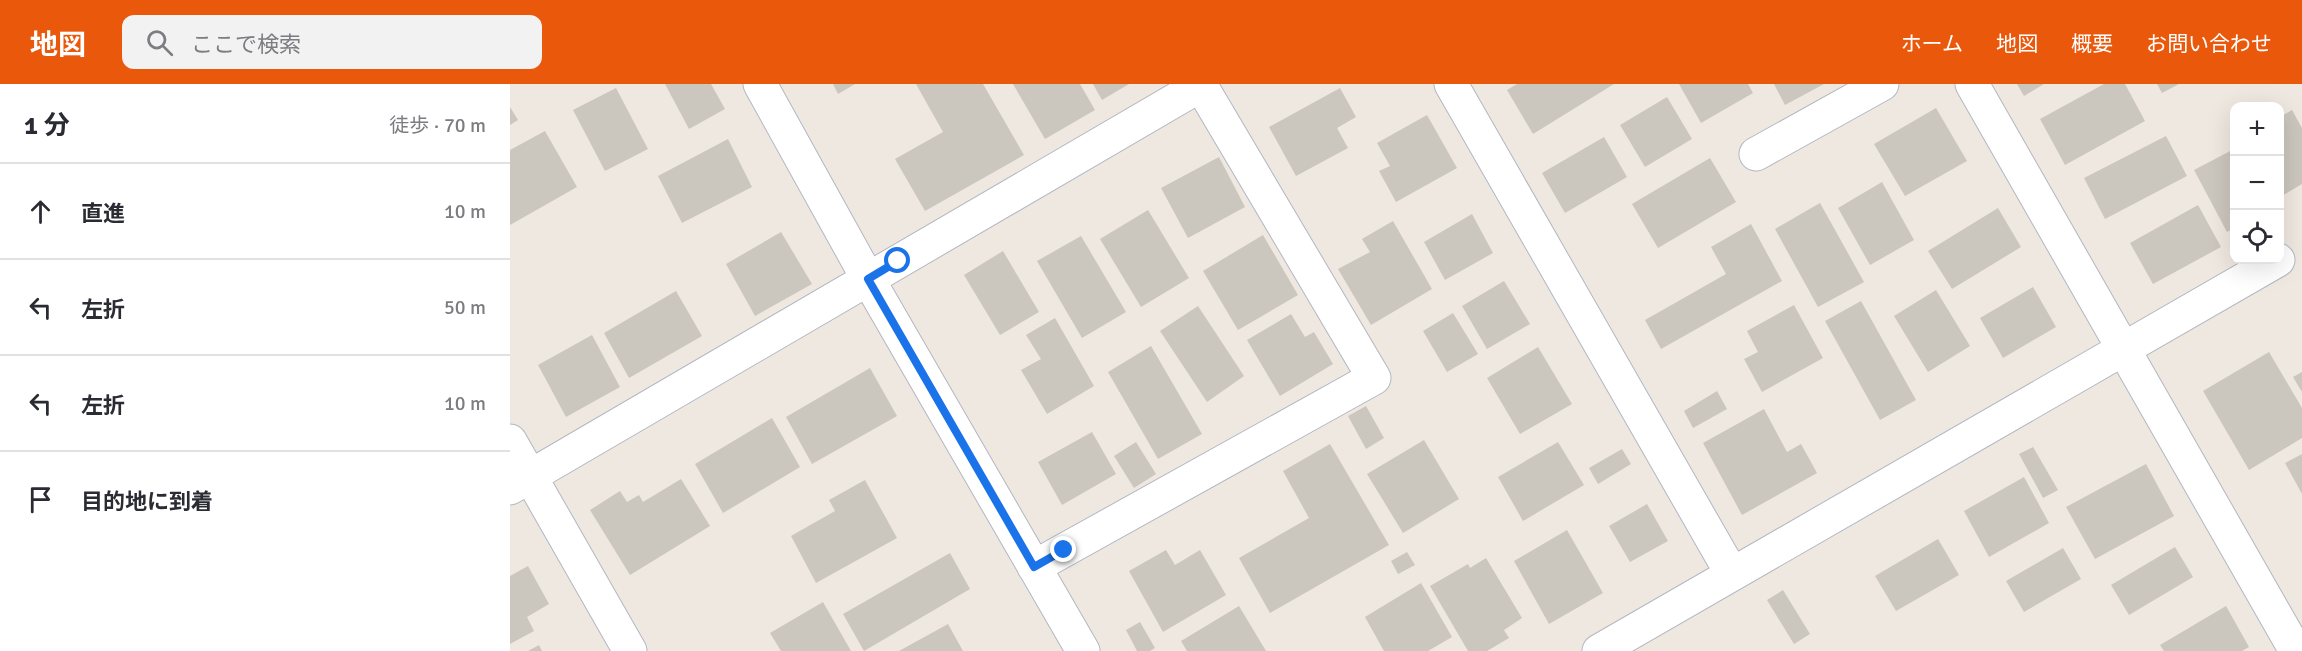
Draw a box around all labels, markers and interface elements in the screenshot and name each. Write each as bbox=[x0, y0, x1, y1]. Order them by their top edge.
search box bbox=[122, 15, 542, 69]
icon: search bbox=[143, 26, 176, 59]
text: 地図 bbox=[30, 28, 86, 62]
text: ここで検索 bbox=[191, 31, 301, 58]
text: ホーム bbox=[1901, 31, 1963, 57]
text: 地図 bbox=[1996, 31, 2038, 57]
text: 概要 bbox=[2071, 31, 2113, 57]
text: お問い合わせ bbox=[2146, 31, 2272, 57]
map controls bbox=[2230, 102, 2284, 264]
button: + bbox=[2230, 102, 2284, 156]
text: 1 分 bbox=[24, 110, 70, 142]
text: 徒歩 · 70 m bbox=[389, 113, 486, 138]
button: − bbox=[2230, 156, 2284, 210]
icon: ahead bbox=[24, 195, 57, 228]
text: 10 m bbox=[444, 199, 486, 224]
text: 直進 bbox=[81, 200, 125, 227]
button: locate bbox=[2230, 210, 2284, 264]
route start bbox=[884, 247, 910, 273]
icon: left bbox=[24, 291, 57, 324]
text: 50 m bbox=[444, 295, 486, 320]
text: 左折 bbox=[81, 296, 125, 323]
icon: left bbox=[24, 387, 57, 420]
text: 10 m bbox=[444, 391, 486, 416]
text: 左折 bbox=[81, 392, 125, 419]
icon: arrive bbox=[24, 483, 57, 516]
text: 目的地に到着 bbox=[81, 488, 213, 515]
route end bbox=[1050, 536, 1076, 562]

